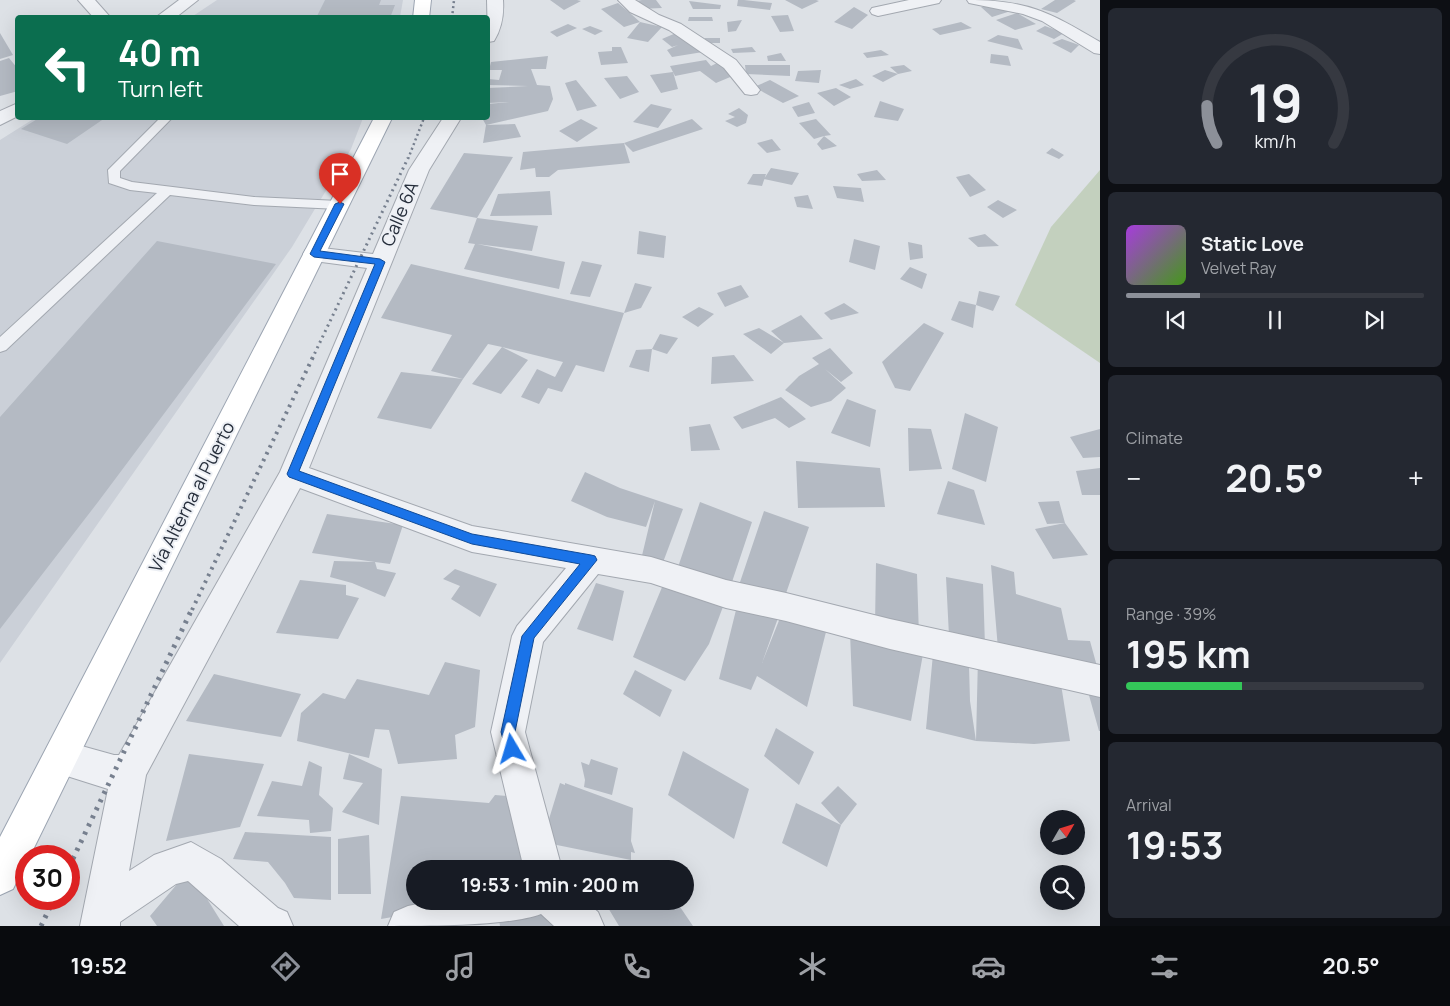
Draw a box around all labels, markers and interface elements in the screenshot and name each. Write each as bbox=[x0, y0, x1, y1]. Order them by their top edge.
text: 40 m bbox=[118, 29, 201, 77]
icon: left bbox=[35, 35, 100, 100]
text: 19 bbox=[1247, 67, 1303, 138]
text: Turn left bbox=[118, 74, 203, 104]
text: km/h bbox=[1254, 129, 1296, 153]
pin bbox=[319, 153, 361, 204]
icon: arrive bbox=[326, 160, 354, 188]
street label: Calle 6A bbox=[375, 177, 424, 250]
text: Static Love bbox=[1201, 231, 1304, 257]
text: Velvet Ray bbox=[1201, 257, 1277, 279]
icon: previous bbox=[1162, 306, 1190, 334]
icon: pause bbox=[1261, 306, 1289, 334]
icon: next bbox=[1360, 306, 1388, 334]
street label: Vía Alterna al Puerto bbox=[143, 417, 239, 576]
text: Climate bbox=[1126, 427, 1183, 449]
text: 20.5° bbox=[1225, 451, 1324, 503]
text: − bbox=[1126, 459, 1141, 497]
text: + bbox=[1408, 459, 1424, 497]
text: Range · 39% bbox=[1126, 603, 1217, 625]
text: 195 km bbox=[1126, 627, 1251, 679]
position arrow bbox=[485, 722, 537, 774]
text: Arrival bbox=[1126, 794, 1172, 816]
north arrow bbox=[1040, 810, 1085, 855]
map controls bbox=[1040, 810, 1085, 910]
text: 19:53 bbox=[1126, 818, 1224, 870]
speed limit sign: 30 bbox=[15, 845, 80, 910]
button: search bbox=[1040, 865, 1085, 910]
text: 19:53 · 1 min · 200 m bbox=[461, 872, 639, 898]
icon: directions bbox=[268, 949, 303, 984]
icon: music bbox=[443, 949, 478, 984]
icon: phone bbox=[619, 949, 654, 984]
icon: climate bbox=[795, 949, 830, 984]
icon: car bbox=[971, 949, 1006, 984]
icon: filters bbox=[1147, 949, 1182, 984]
text: 19:52 bbox=[70, 951, 127, 981]
text: 20.5° bbox=[1322, 951, 1380, 981]

